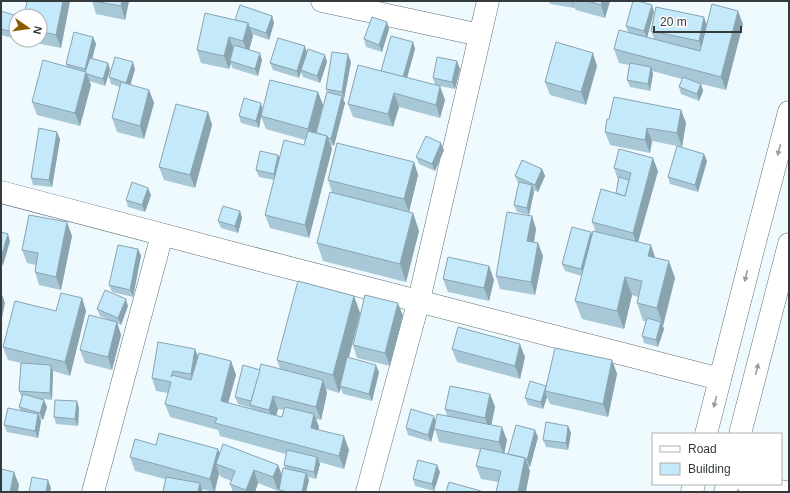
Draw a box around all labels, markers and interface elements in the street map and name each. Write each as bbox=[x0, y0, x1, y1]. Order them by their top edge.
north arrow bbox=[8, 8, 48, 48]
scale bar bbox=[654, 8, 741, 34]
text: 20 m bbox=[660, 15, 687, 29]
text: N bbox=[31, 25, 44, 36]
one-way arrow bbox=[776, 144, 782, 156]
one-way arrow bbox=[743, 270, 749, 282]
one-way arrow bbox=[754, 363, 760, 375]
one-way arrow bbox=[711, 396, 717, 408]
legend bbox=[652, 433, 782, 485]
text: Road bbox=[688, 442, 717, 456]
text: Building bbox=[688, 462, 731, 476]

